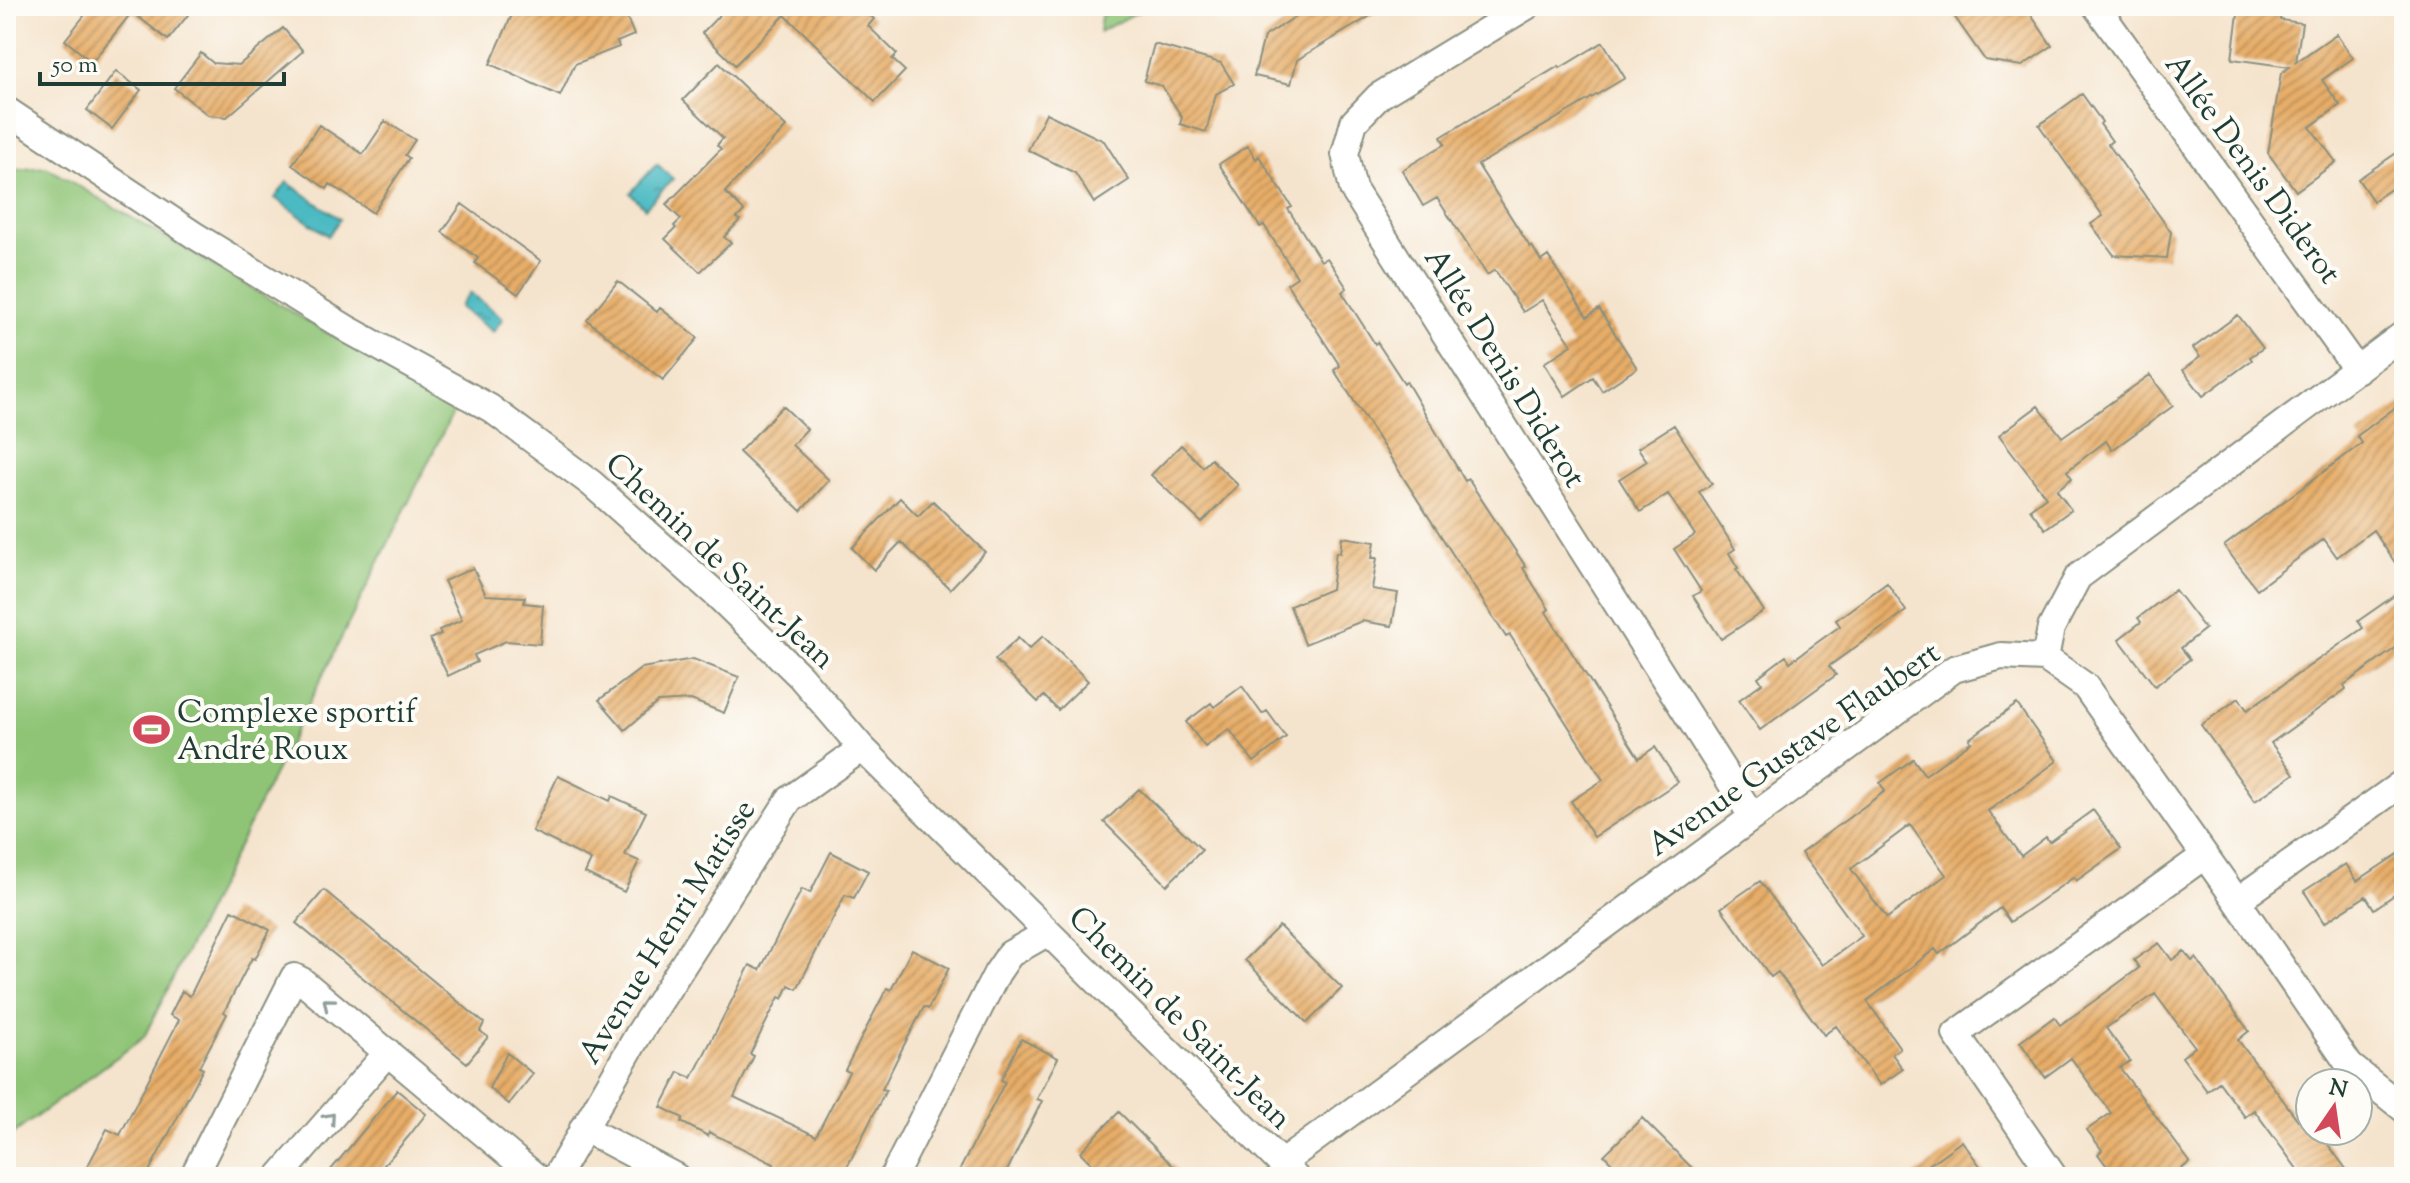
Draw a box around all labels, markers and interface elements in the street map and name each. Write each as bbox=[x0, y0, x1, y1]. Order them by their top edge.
scale bar bbox=[40, 36, 284, 86]
street label: Allée Denis Diderot bbox=[2152, 45, 2351, 295]
text: 50 m bbox=[50, 49, 98, 83]
street label: Allée Denis Diderot bbox=[1411, 240, 1596, 497]
street label: Chemin de Saint-Jean bbox=[593, 443, 844, 681]
street label: Avenue Gustave Flaubert bbox=[1639, 632, 1951, 869]
place label: Complexe sportif André Roux bbox=[177, 691, 418, 774]
sports icon: Complexe sportif André Roux bbox=[132, 710, 170, 748]
street label: Avenue Henri Matisse bbox=[568, 791, 769, 1074]
street label: Chemin de Saint-Jean bbox=[1056, 897, 1301, 1142]
one-way arrow bbox=[323, 998, 337, 1013]
north arrow bbox=[2294, 1067, 2374, 1147]
text: N bbox=[2326, 1073, 2350, 1108]
one-way arrow bbox=[321, 1113, 335, 1128]

